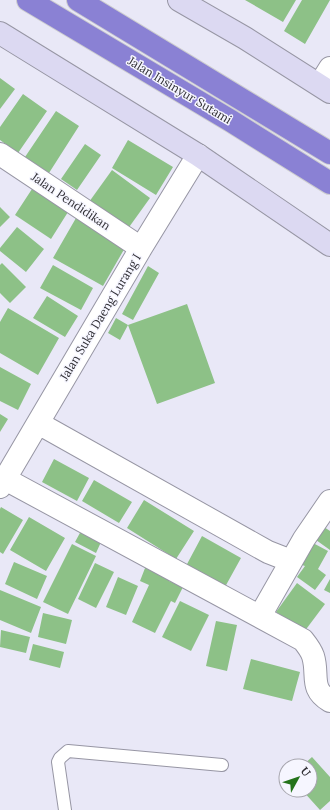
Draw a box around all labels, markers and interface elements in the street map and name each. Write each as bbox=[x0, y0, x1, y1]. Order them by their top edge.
street label: Jalan Insinyur Sutami bbox=[125, 53, 235, 127]
street label: Jalan Pendidikan bbox=[28, 168, 113, 233]
street label: Jalan Suka Daeng Lurang I bbox=[56, 251, 144, 384]
north arrow bbox=[278, 758, 318, 798]
text: U bbox=[298, 764, 314, 780]

